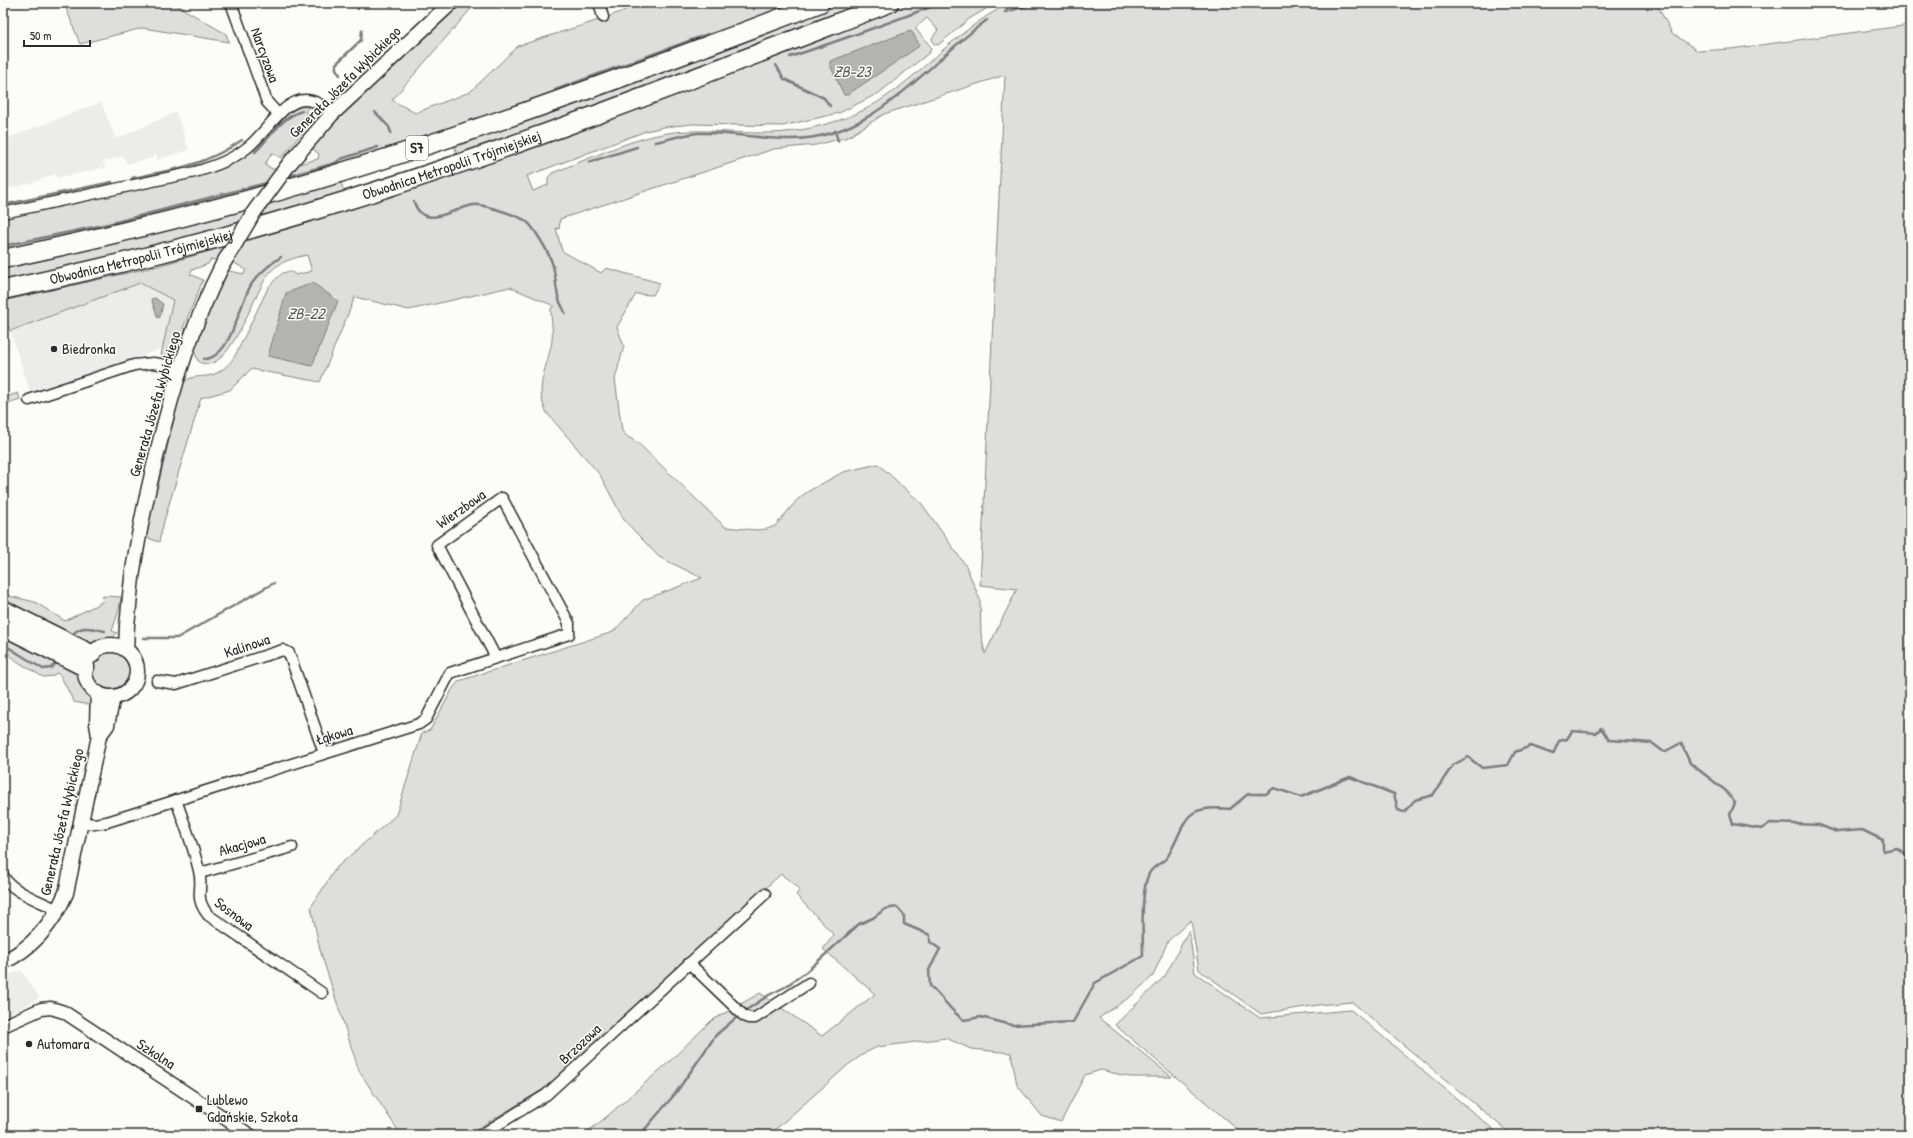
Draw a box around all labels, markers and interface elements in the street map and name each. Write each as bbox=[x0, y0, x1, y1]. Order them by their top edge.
street label: Generała Józefa Wybickiego bbox=[284, 21, 405, 142]
scale bar bbox=[24, 22, 90, 48]
street label: Narcyzowa bbox=[246, 24, 285, 85]
text: 50 m bbox=[30, 27, 51, 44]
water label: ZB-23 bbox=[833, 60, 872, 82]
street label: Obwodnica Metropolii Trójmiejskiej bbox=[359, 125, 544, 205]
road number: S7 bbox=[406, 136, 428, 160]
street label: Obwodnica Metropolii Trójmiejskiej bbox=[48, 224, 235, 289]
water label: ZB-22 bbox=[287, 302, 326, 324]
street label: Generała Józefa Wybickiego bbox=[124, 329, 185, 479]
place label: Biedronka bbox=[62, 338, 116, 359]
marker: Biedronka bbox=[49, 344, 59, 354]
street label: Wierzbowa bbox=[432, 484, 490, 533]
street label: Kalinowa bbox=[221, 628, 272, 663]
street label: Łąkowa bbox=[313, 719, 355, 750]
street label: Generała Józefa Wybickiego bbox=[34, 746, 89, 898]
street label: Akacjowa bbox=[216, 828, 268, 861]
street label: Sosnowa bbox=[210, 892, 258, 935]
street label: Brzozowa bbox=[554, 1018, 606, 1069]
place label: Automara bbox=[37, 1033, 89, 1054]
street label: Szkolna bbox=[133, 1033, 180, 1074]
marker: Automara bbox=[24, 1039, 34, 1049]
place label: Lublewo Gdańskie, Szkoła bbox=[207, 1089, 298, 1127]
marker: Lublewo Gdańskie, Szkoła bbox=[194, 1104, 204, 1114]

